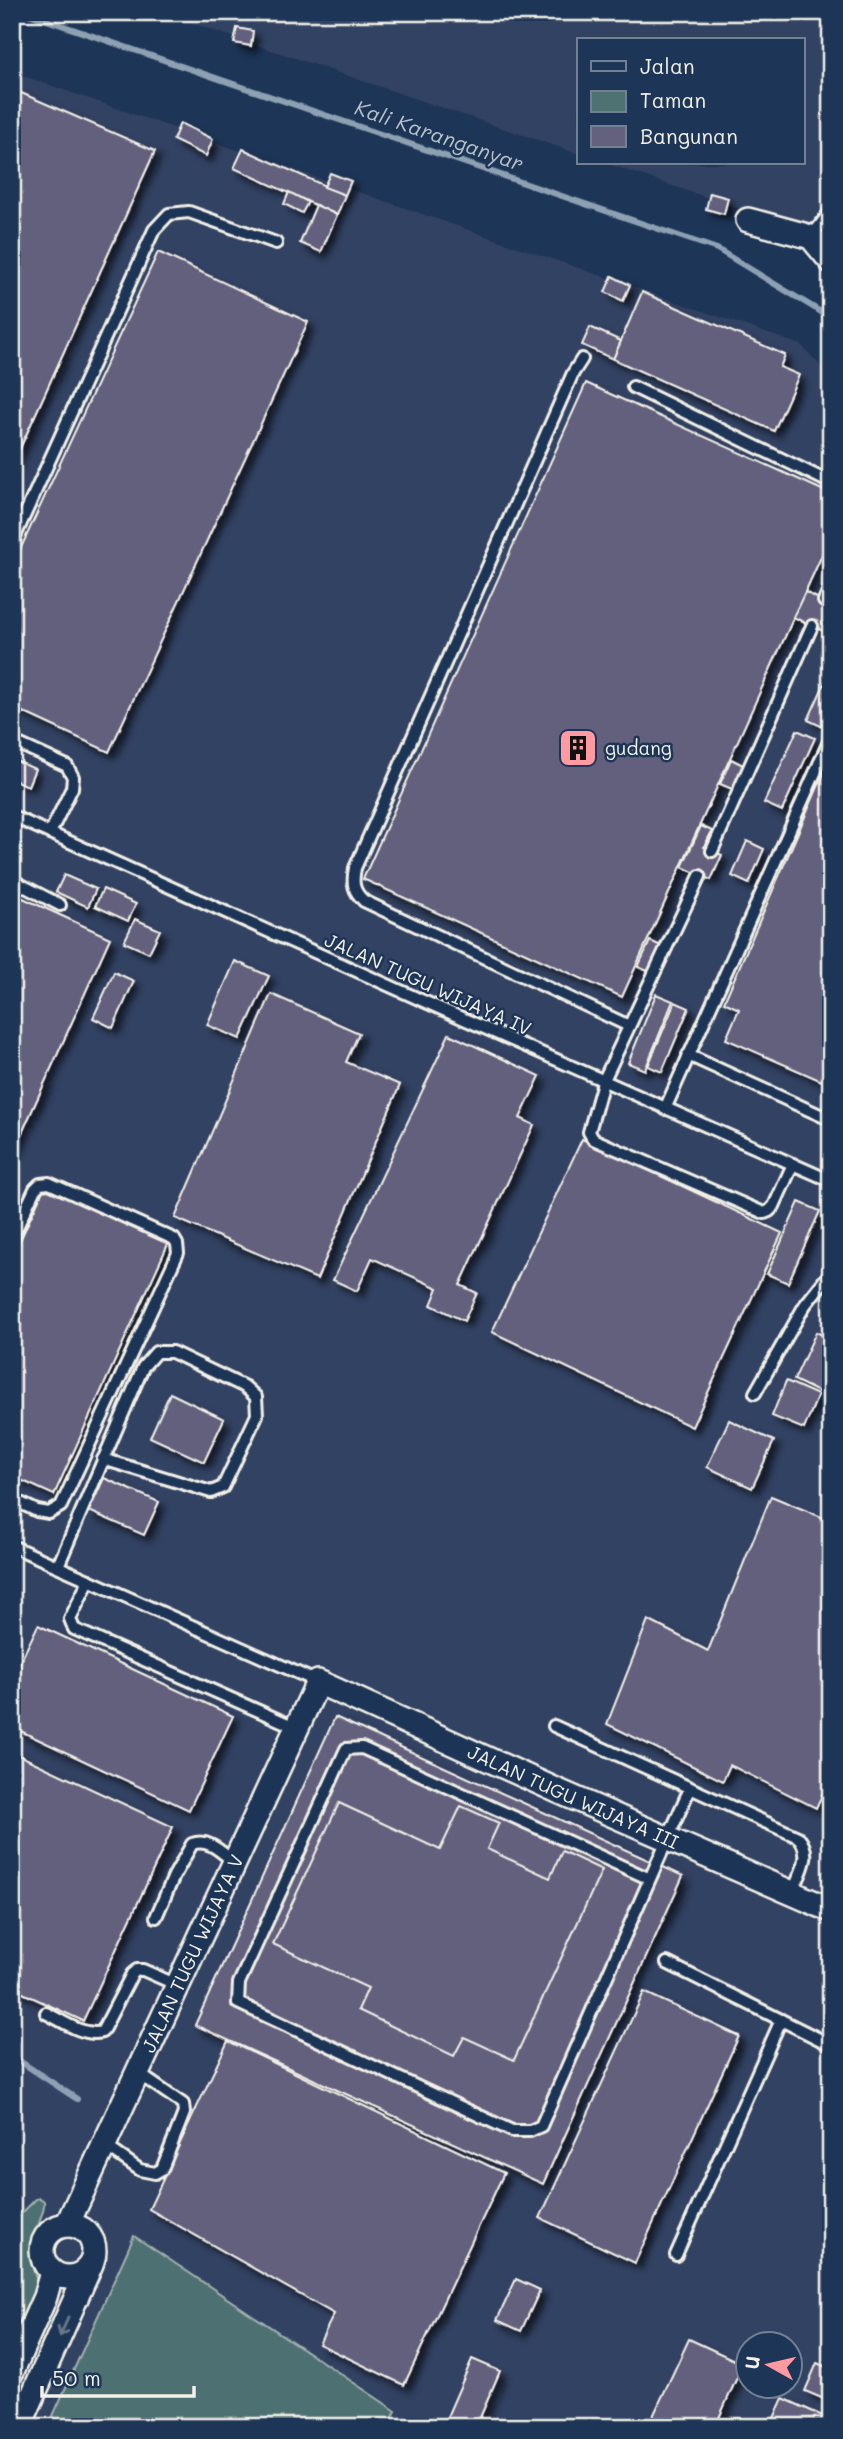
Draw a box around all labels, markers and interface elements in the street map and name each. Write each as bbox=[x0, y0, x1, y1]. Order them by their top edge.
legend bbox=[577, 38, 804, 164]
text: Jalan bbox=[640, 52, 695, 79]
text: Taman bbox=[640, 86, 706, 113]
water label: Kali Karanganyar bbox=[351, 93, 527, 176]
text: Bangunan bbox=[640, 122, 738, 149]
building icon: gudang bbox=[557, 727, 599, 769]
place label: gudang bbox=[605, 735, 672, 760]
street label: JALAN TUGU WIJAYA IV bbox=[321, 927, 535, 1040]
street label: JALAN TUGU WIJAYA III bbox=[464, 1739, 683, 1854]
street label: JALAN TUGU WIJAYA V bbox=[135, 1850, 249, 2056]
one-way arrow bbox=[57, 2315, 70, 2337]
north arrow bbox=[734, 2330, 804, 2400]
text: U bbox=[738, 2354, 765, 2371]
scale bar bbox=[42, 2355, 194, 2399]
text: 50 m bbox=[52, 2364, 101, 2391]

